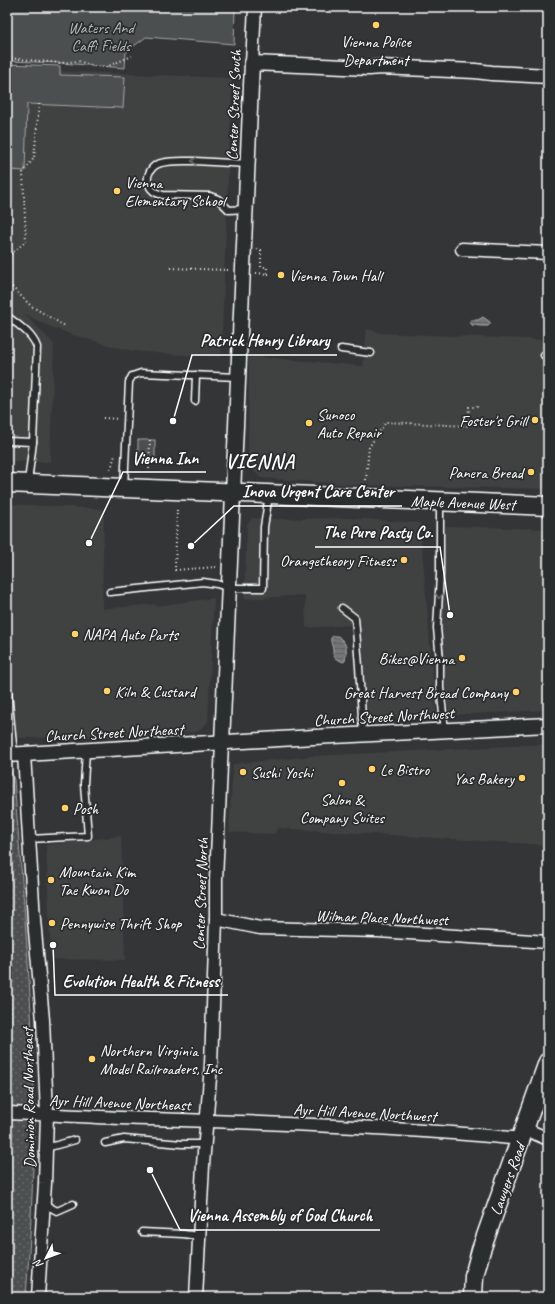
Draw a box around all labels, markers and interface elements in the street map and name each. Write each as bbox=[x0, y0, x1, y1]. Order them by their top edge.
park label: Waters And Caffi Fields bbox=[68, 18, 136, 56]
marker: Vienna Police Department bbox=[371, 20, 381, 30]
place label: Vienna Police Department bbox=[341, 32, 413, 70]
street label: Center Street South bbox=[222, 49, 246, 161]
one-way arrow bbox=[191, 157, 197, 165]
place label: Vienna Elementary School bbox=[125, 173, 228, 211]
marker: Vienna Elementary School bbox=[112, 186, 122, 196]
place label: Vienna Town Hall bbox=[289, 266, 385, 286]
marker: Vienna Town Hall bbox=[276, 270, 286, 280]
callout: Patrick Henry Library bbox=[192, 326, 337, 355]
text: Patrick Henry Library bbox=[200, 330, 331, 351]
place label: Sunoco Auto Repair bbox=[317, 405, 382, 443]
place label: Foster's Grill bbox=[460, 411, 530, 431]
marker: Foster's Grill bbox=[530, 415, 540, 425]
marker: Sunoco Auto Repair bbox=[304, 418, 314, 428]
callout: Vienna Inn bbox=[123, 443, 206, 472]
text: Vienna Inn bbox=[132, 448, 200, 469]
district label: VIENNA bbox=[225, 449, 296, 474]
place label: Panera Bread bbox=[449, 463, 526, 483]
marker: Panera Bread bbox=[526, 467, 536, 477]
callout: Inova Urgent Care Center bbox=[234, 477, 402, 506]
text: Inova Urgent Care Center bbox=[242, 481, 396, 502]
street label: Maple Avenue West bbox=[410, 491, 518, 515]
callout: The Pure Pasty Co. bbox=[315, 518, 440, 547]
text: The Pure Pasty Co. bbox=[323, 522, 434, 543]
place label: Orangetheory Fitness bbox=[280, 551, 398, 571]
marker: Orangetheory Fitness bbox=[399, 555, 409, 565]
one-way arrow bbox=[434, 593, 443, 599]
place label: NAPA Auto Parts bbox=[83, 625, 180, 645]
marker: NAPA Auto Parts bbox=[70, 629, 80, 639]
place label: Bikes@Vienna bbox=[379, 649, 455, 669]
marker: Bikes@Vienna bbox=[457, 653, 467, 663]
place label: Kiln & Custard bbox=[115, 682, 198, 702]
place label: Great Harvest Bread Company bbox=[344, 683, 510, 703]
marker: Kiln & Custard bbox=[102, 686, 112, 696]
marker: Great Harvest Bread Company bbox=[511, 687, 521, 697]
street label: Church Street Northwest bbox=[313, 703, 456, 731]
street label: Church Street Northeast bbox=[44, 719, 186, 747]
place label: Le Bistro bbox=[380, 760, 431, 780]
place label: Sushi Yoshi bbox=[251, 763, 315, 783]
marker: Le Bistro bbox=[367, 764, 377, 774]
marker: Sushi Yoshi bbox=[238, 767, 248, 777]
place label: Yas Bakery bbox=[454, 769, 516, 789]
marker: Yas Bakery bbox=[517, 773, 527, 783]
marker: Salon & Company Suites bbox=[337, 778, 347, 788]
place label: Salon & Company Suites bbox=[300, 790, 385, 828]
place label: Posh bbox=[73, 799, 99, 819]
marker: Posh bbox=[60, 803, 70, 813]
street label: Center Street North bbox=[189, 837, 213, 951]
place label: Mountain Kim Tae Kwon Do bbox=[59, 862, 137, 900]
marker: Mountain Kim Tae Kwon Do bbox=[46, 875, 56, 885]
street label: Wilmar Place Northwest bbox=[315, 906, 450, 930]
place label: Pennywise Thrift Shop bbox=[60, 914, 182, 934]
marker: Pennywise Thrift Shop bbox=[47, 918, 57, 928]
callout: Evolution Health & Fitness bbox=[55, 966, 228, 995]
text: Evolution Health & Fitness bbox=[63, 971, 221, 992]
street label: Dominion Road Northeast bbox=[18, 1025, 40, 1168]
place label: Northern Virginia Model Railroaders, Inc bbox=[100, 1041, 224, 1079]
marker: Northern Virginia Model Railroaders, Inc bbox=[87, 1054, 97, 1064]
street label: Ayr Hill Avenue Northeast bbox=[49, 1091, 193, 1116]
street label: Ayr Hill Avenue Northwest bbox=[293, 1099, 440, 1127]
street label: Lawyers Road bbox=[486, 1138, 531, 1218]
callout: Vienna Assembly of God Church bbox=[180, 1201, 380, 1230]
text: Vienna Assembly of God Church bbox=[188, 1205, 374, 1226]
north arrow bbox=[26, 1238, 66, 1278]
text: N bbox=[30, 1256, 46, 1272]

